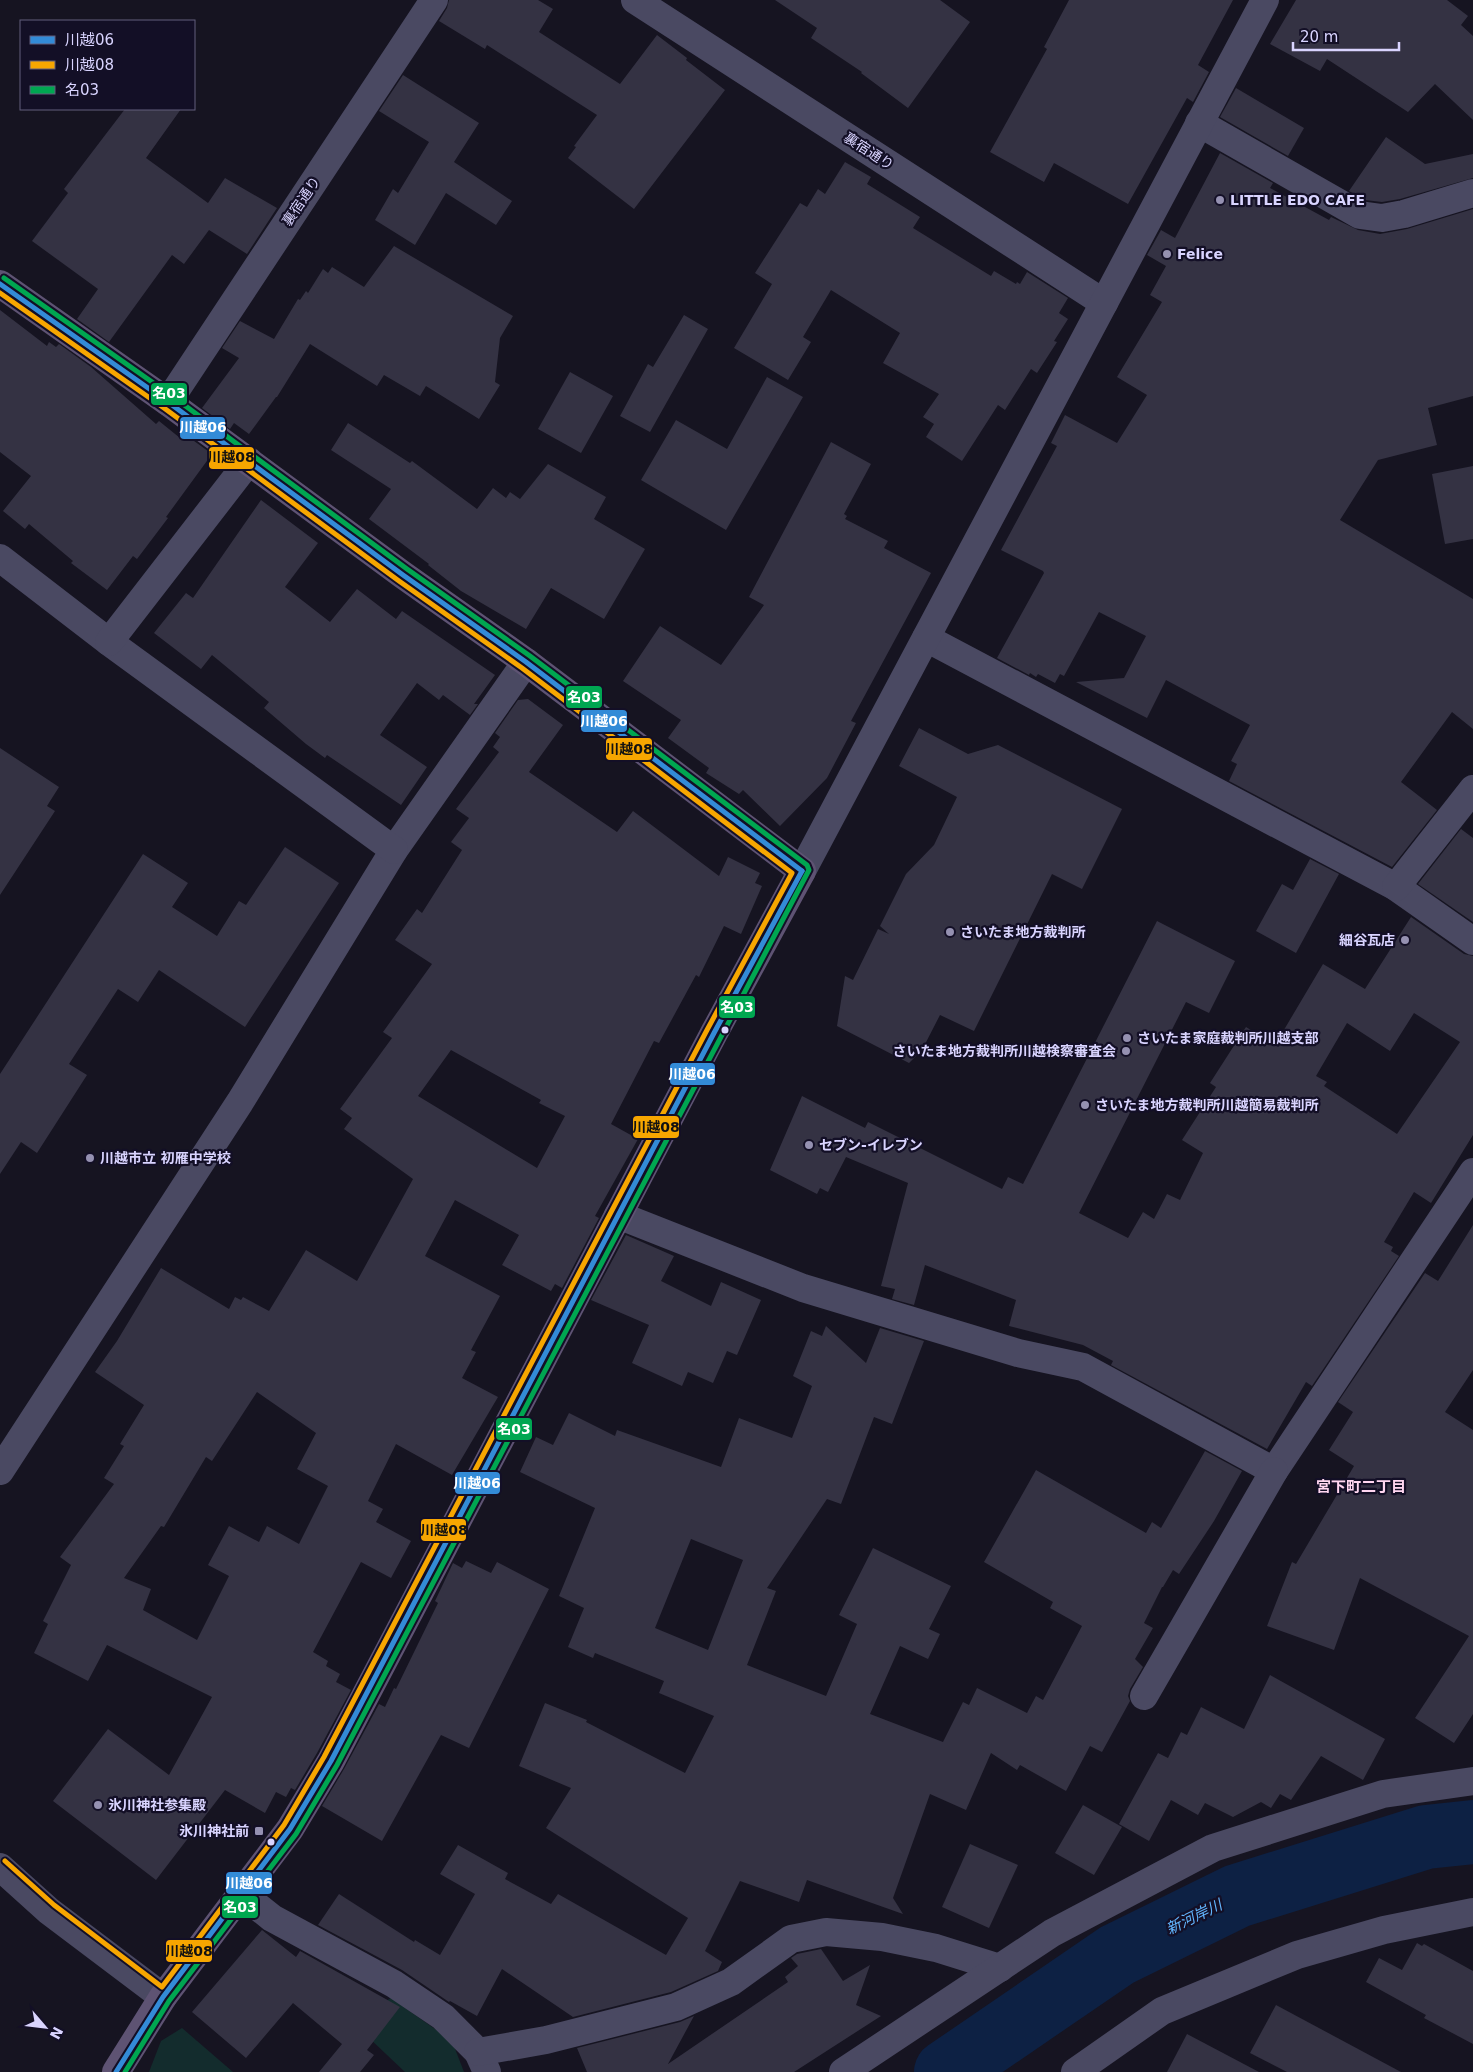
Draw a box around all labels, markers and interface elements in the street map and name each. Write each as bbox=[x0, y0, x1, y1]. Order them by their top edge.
legend bbox=[20, 20, 195, 110]
scale bar bbox=[1293, 20, 1399, 52]
text: 20 m bbox=[1300, 28, 1338, 46]
text: 川越06 bbox=[65, 31, 114, 49]
text: 川越08 bbox=[65, 56, 114, 74]
text: 名03 bbox=[65, 81, 99, 99]
street label: 裏宿通り bbox=[841, 129, 897, 173]
street label: 裏宿通り bbox=[279, 173, 323, 229]
place label: LITTLE EDO CAFE bbox=[1230, 192, 1365, 208]
marker: LITTLE EDO CAFE bbox=[1214, 194, 1226, 206]
place label: Felice bbox=[1177, 246, 1223, 262]
marker: Felice bbox=[1161, 248, 1173, 260]
line badge: 名03 bbox=[150, 382, 188, 406]
text: 名03 bbox=[152, 385, 186, 401]
line badge: 川越06 bbox=[179, 416, 226, 440]
text: 川越06 bbox=[179, 419, 227, 435]
line badge: 川越08 bbox=[208, 446, 255, 470]
text: 川越08 bbox=[207, 449, 255, 465]
line badge: 名03 bbox=[565, 685, 603, 709]
text: 名03 bbox=[567, 689, 601, 705]
line badge: 川越06 bbox=[580, 709, 628, 733]
text: 川越06 bbox=[580, 713, 628, 729]
line badge: 川越08 bbox=[605, 737, 653, 761]
text: 川越08 bbox=[605, 741, 653, 757]
place label: さいたま地方裁判所 bbox=[960, 924, 1086, 940]
marker: さいたま地方裁判所 bbox=[944, 926, 956, 938]
place label: 細谷瓦店 bbox=[1339, 932, 1395, 948]
marker: 細谷瓦店 bbox=[1399, 934, 1411, 946]
line badge: 名03 bbox=[718, 995, 756, 1019]
text: 名03 bbox=[720, 999, 754, 1015]
unlabelled marker bbox=[720, 1025, 730, 1035]
place label: さいたま家庭裁判所川越支部 bbox=[1137, 1030, 1319, 1046]
marker: さいたま家庭裁判所川越支部 bbox=[1121, 1032, 1133, 1044]
place label: さいたま地方裁判所川越検察審査会 bbox=[892, 1043, 1116, 1059]
marker: さいたま地方裁判所川越検察審査会 bbox=[1120, 1045, 1132, 1057]
line badge: 川越06 bbox=[669, 1062, 716, 1086]
text: 川越06 bbox=[668, 1066, 716, 1082]
place label: さいたま地方裁判所川越簡易裁判所 bbox=[1095, 1097, 1319, 1113]
marker: さいたま地方裁判所川越簡易裁判所 bbox=[1079, 1099, 1091, 1111]
line badge: 川越08 bbox=[632, 1115, 680, 1139]
text: 川越08 bbox=[632, 1119, 680, 1135]
place label: セブン-イレブン bbox=[819, 1137, 923, 1153]
marker: セブン-イレブン bbox=[803, 1139, 815, 1151]
place label: 川越市立 初雁中学校 bbox=[100, 1150, 231, 1166]
marker: 川越市立 初雁中学校 bbox=[84, 1152, 96, 1164]
line badge: 名03 bbox=[495, 1417, 533, 1441]
text: 名03 bbox=[497, 1421, 531, 1437]
line badge: 川越06 bbox=[454, 1471, 501, 1495]
text: 川越06 bbox=[453, 1475, 501, 1491]
district label: 宮下町二丁目 bbox=[1316, 1478, 1406, 1496]
line badge: 川越08 bbox=[420, 1518, 467, 1542]
text: 川越08 bbox=[420, 1522, 468, 1538]
place label: 氷川神社参集殿 bbox=[108, 1797, 206, 1813]
marker: 氷川神社参集殿 bbox=[92, 1799, 104, 1811]
place label: 氷川神社前 bbox=[179, 1823, 249, 1839]
marker: 氷川神社前 bbox=[253, 1825, 265, 1837]
unlabelled marker bbox=[266, 1837, 276, 1847]
line badge: 川越06 bbox=[225, 1871, 273, 1895]
text: 川越06 bbox=[225, 1875, 273, 1891]
line badge: 名03 bbox=[221, 1895, 259, 1919]
water label: 新河岸川 bbox=[1163, 1895, 1227, 1938]
text: 名03 bbox=[223, 1899, 257, 1915]
line badge: 川越08 bbox=[165, 1939, 213, 1963]
text: 川越08 bbox=[165, 1943, 213, 1959]
north arrow bbox=[20, 2002, 70, 2052]
text: N bbox=[47, 2024, 66, 2042]

